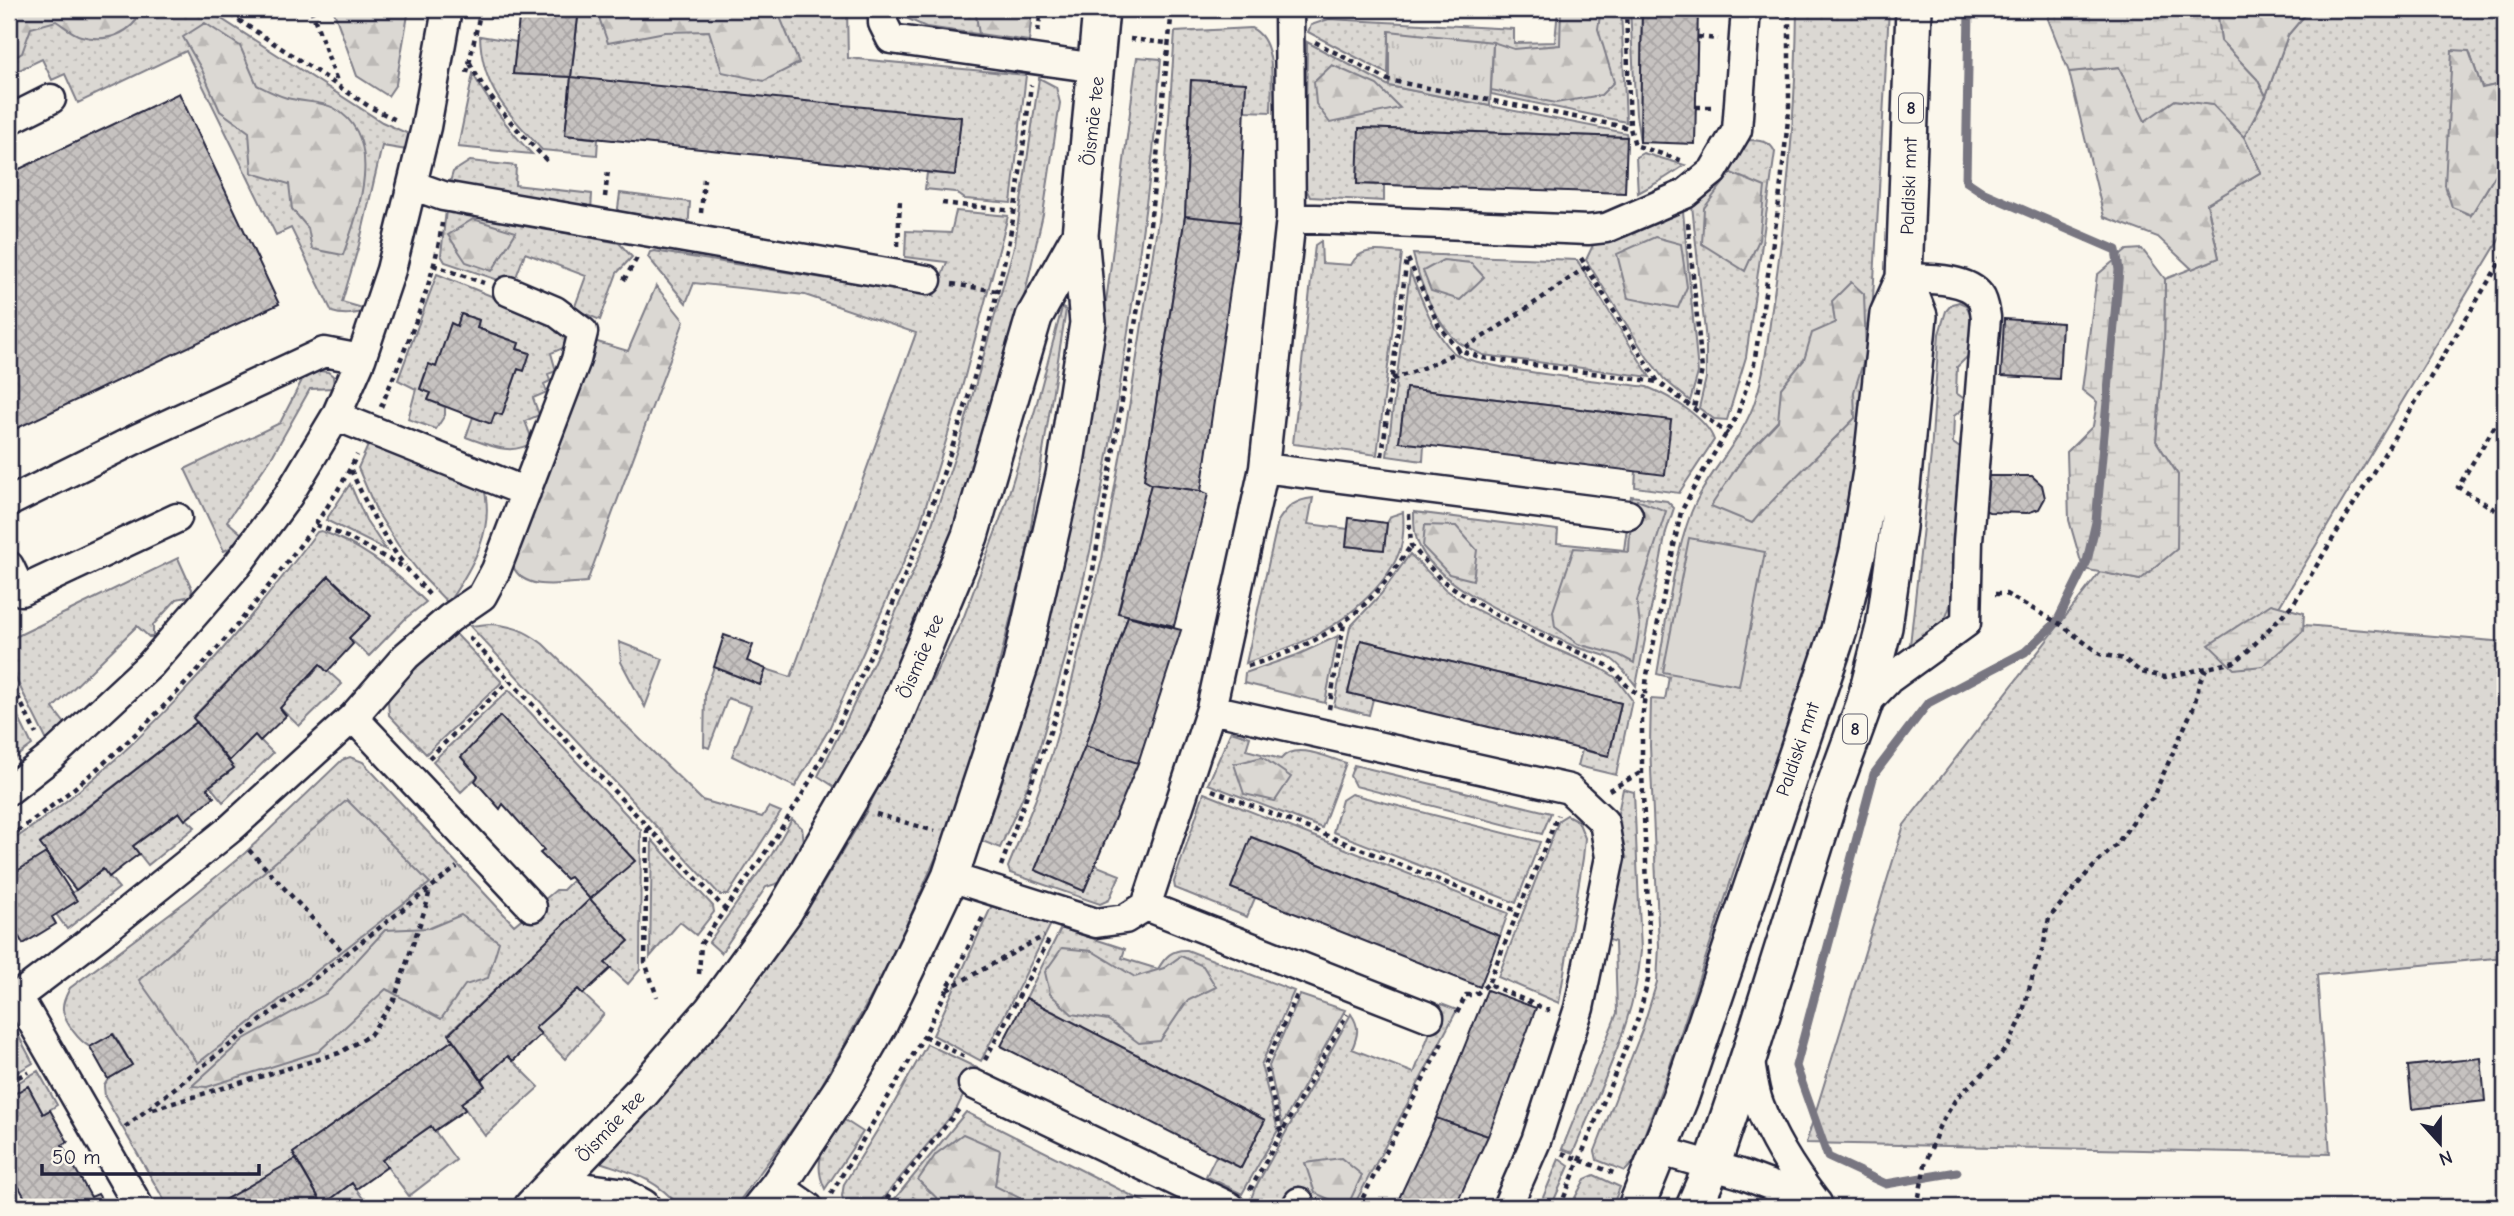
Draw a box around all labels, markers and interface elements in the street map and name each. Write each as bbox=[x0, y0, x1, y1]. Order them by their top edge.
street label: Õismäe tee bbox=[1077, 75, 1109, 167]
road number: 8 bbox=[1899, 94, 1923, 122]
street label: Paldiski mnt bbox=[1896, 136, 1922, 235]
street label: Õismäe tee bbox=[893, 611, 949, 702]
street label: Paldiski mnt bbox=[1772, 699, 1824, 799]
road number: 8 bbox=[1843, 714, 1867, 744]
street label: Õismäe tee bbox=[572, 1086, 649, 1167]
north arrow bbox=[2406, 1108, 2476, 1178]
scale bar bbox=[42, 1132, 259, 1176]
text: 50 m bbox=[52, 1145, 101, 1169]
text: N bbox=[2436, 1145, 2455, 1170]

